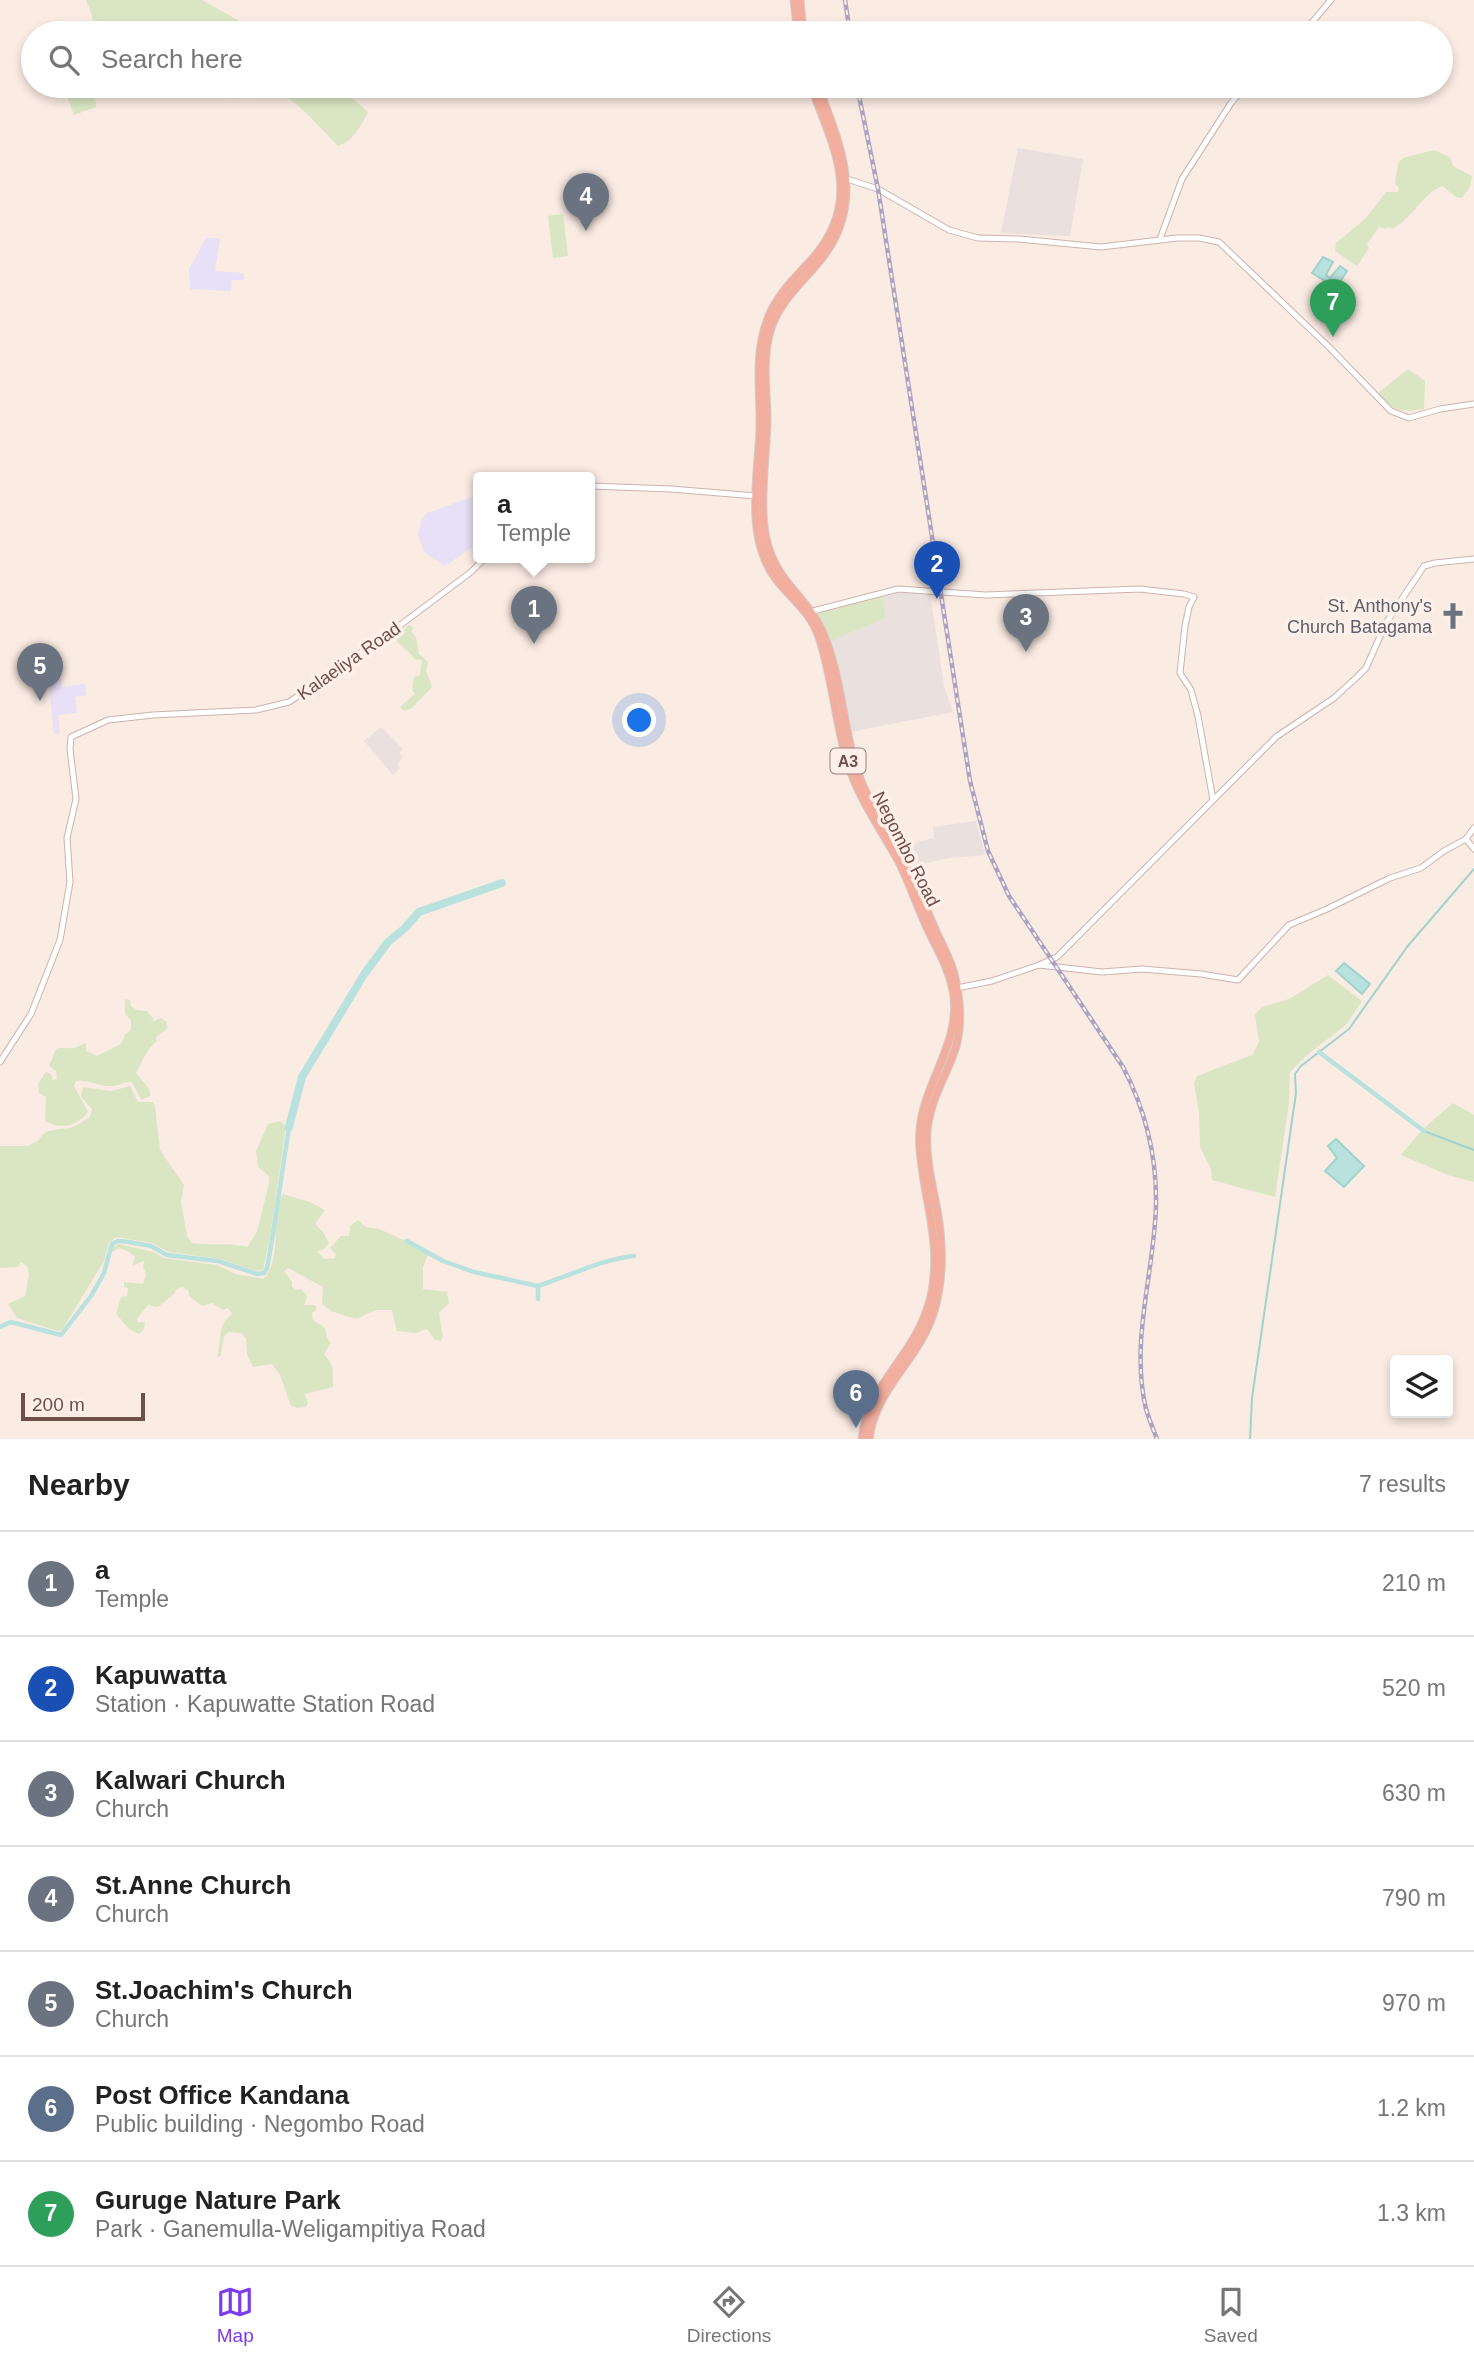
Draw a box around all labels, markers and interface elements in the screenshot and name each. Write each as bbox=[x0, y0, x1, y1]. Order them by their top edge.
search box bbox=[21, 21, 1453, 98]
icon: search bbox=[45, 41, 83, 79]
text: Search here bbox=[101, 44, 243, 74]
pin: 4 bbox=[563, 173, 609, 231]
pin: 7 bbox=[1310, 279, 1356, 337]
popup bbox=[473, 472, 595, 563]
text: a bbox=[497, 489, 511, 519]
text: Temple bbox=[497, 520, 571, 546]
pin: 2 bbox=[914, 541, 960, 599]
pin: 1 bbox=[511, 586, 557, 644]
pin: 3 bbox=[1003, 594, 1049, 652]
place label: St. Anthony's Church Batagama bbox=[1287, 596, 1433, 637]
church icon: St. Anthony's Church Batagama bbox=[1438, 601, 1468, 631]
street label: Kalaeliya Road bbox=[294, 618, 404, 704]
pin: 5 bbox=[17, 643, 63, 701]
your location bbox=[622, 703, 656, 737]
road number: A3 bbox=[830, 748, 866, 774]
street label: Negombo Road bbox=[868, 788, 944, 910]
map controls bbox=[1390, 1355, 1453, 1418]
button: layers bbox=[1390, 1355, 1453, 1418]
pin: 6 bbox=[833, 1370, 879, 1428]
scale bar bbox=[21, 1390, 145, 1422]
text: 200 m bbox=[32, 1394, 85, 1415]
text: Nearby bbox=[28, 1468, 130, 1501]
text: 7 results bbox=[1359, 1471, 1446, 1497]
text: a bbox=[95, 1555, 109, 1585]
text: 1 bbox=[45, 1570, 57, 1596]
text: 210 m bbox=[1382, 1570, 1446, 1596]
text: Temple bbox=[95, 1586, 169, 1612]
text: Kapuwatta bbox=[95, 1660, 226, 1690]
text: 2 bbox=[45, 1675, 57, 1701]
text: 520 m bbox=[1382, 1675, 1446, 1701]
text: Station · Kapuwatte Station Road bbox=[95, 1691, 435, 1717]
text: Kalwari Church bbox=[95, 1765, 286, 1795]
text: 3 bbox=[45, 1780, 57, 1806]
text: 630 m bbox=[1382, 1780, 1446, 1806]
text: Church bbox=[95, 1796, 169, 1822]
text: St.Anne Church bbox=[95, 1870, 291, 1900]
text: 4 bbox=[45, 1885, 57, 1911]
text: 790 m bbox=[1382, 1885, 1446, 1911]
text: Church bbox=[95, 1901, 169, 1927]
text: St.Joachim's Church bbox=[95, 1975, 353, 2005]
text: 5 bbox=[45, 1990, 57, 2016]
text: 970 m bbox=[1382, 1990, 1446, 2016]
text: Church bbox=[95, 2006, 169, 2032]
text: Post Office Kandana bbox=[95, 2080, 349, 2110]
text: 6 bbox=[45, 2095, 57, 2121]
text: 1.2 km bbox=[1377, 2095, 1446, 2121]
text: Public building · Negombo Road bbox=[95, 2111, 425, 2137]
text: Guruge Nature Park bbox=[95, 2185, 341, 2215]
text: 7 bbox=[45, 2200, 57, 2226]
text: 1.3 km bbox=[1377, 2200, 1446, 2226]
text: Park · Ganemulla-Weligampitiya Road bbox=[95, 2216, 486, 2242]
tab: Map bbox=[216, 2283, 254, 2347]
tab: Directions bbox=[687, 2283, 771, 2347]
tab: Saved bbox=[1204, 2283, 1258, 2347]

